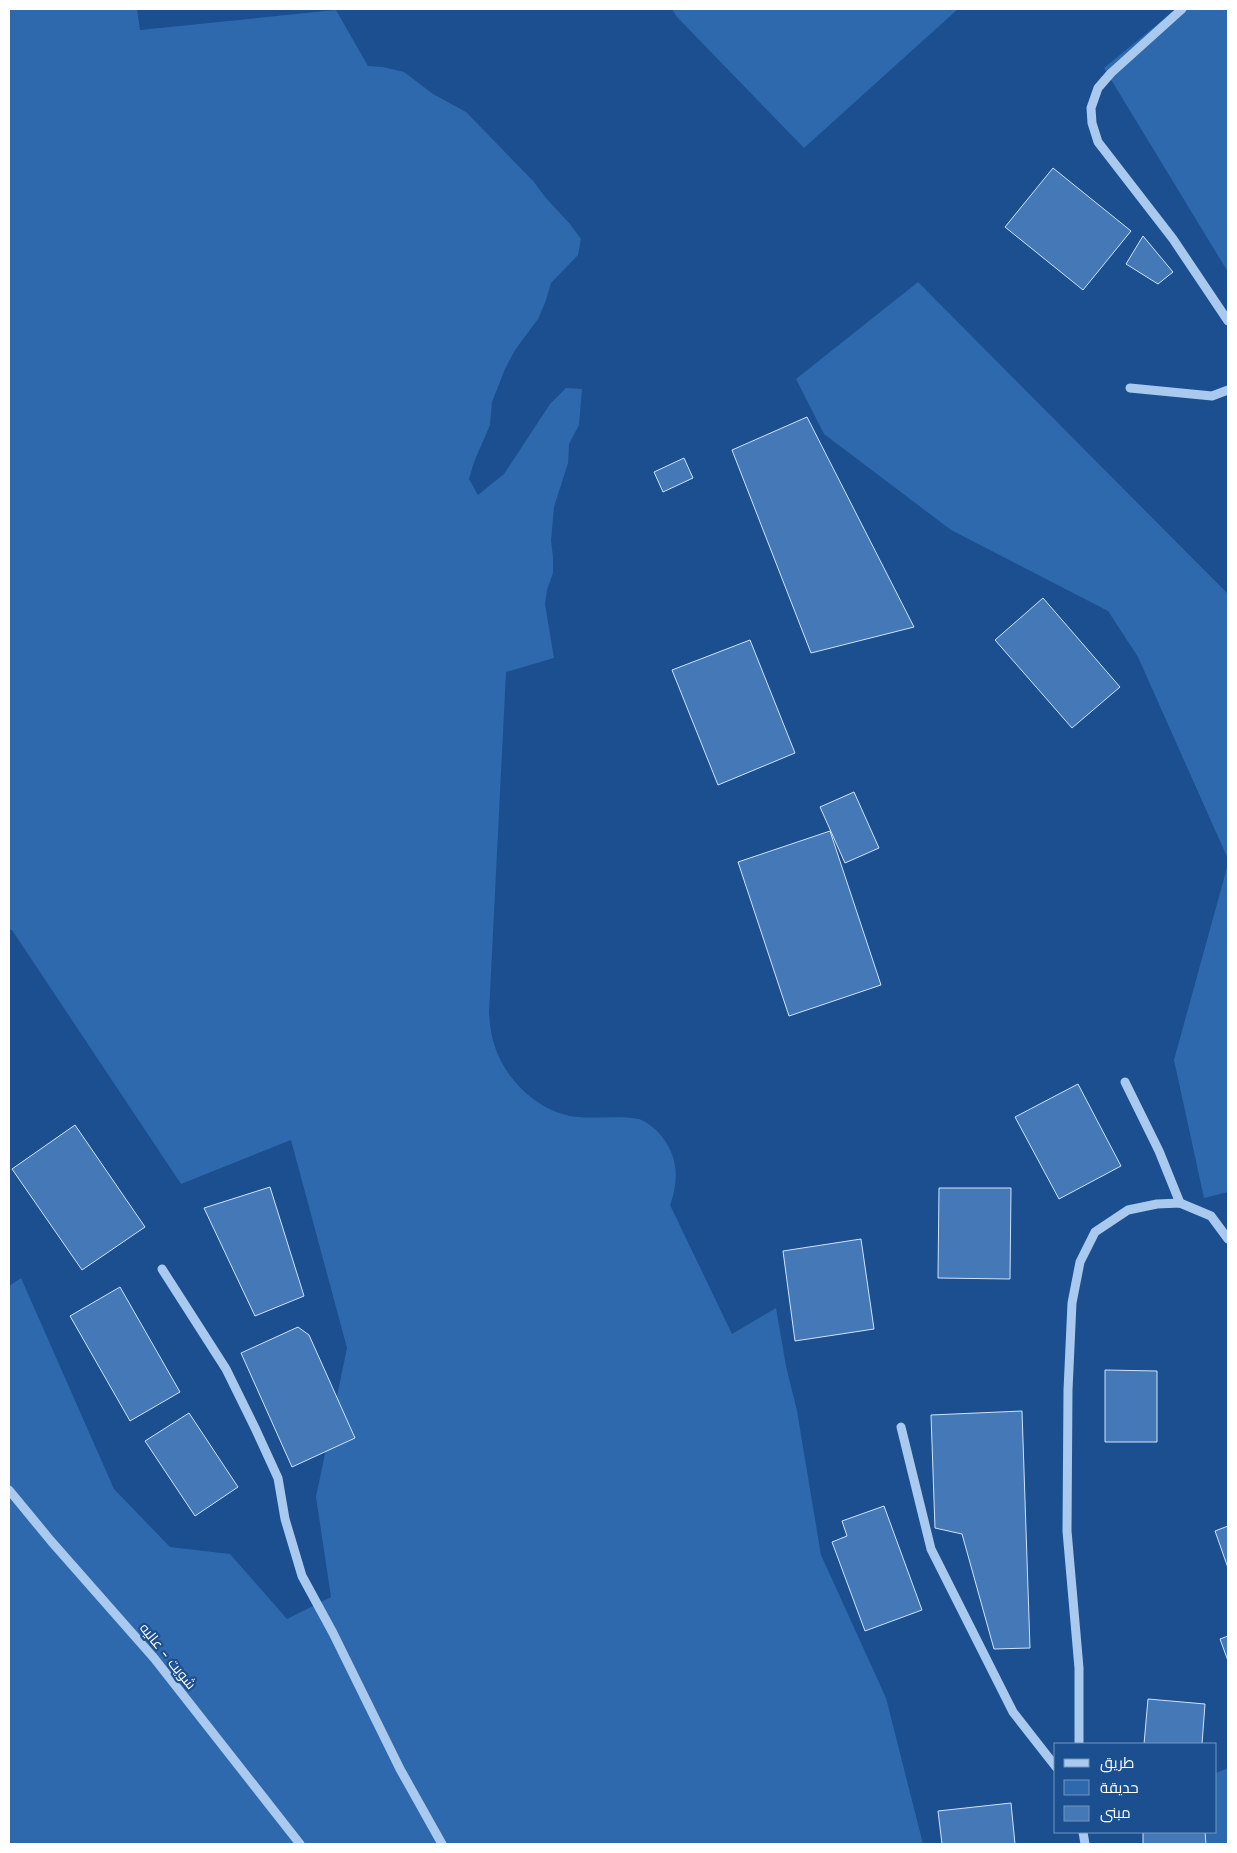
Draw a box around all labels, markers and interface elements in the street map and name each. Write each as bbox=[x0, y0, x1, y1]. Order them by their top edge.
street label: شويت - عاليه bbox=[137, 1620, 199, 1692]
legend bbox=[1054, 1743, 1217, 1833]
text: طريق bbox=[1100, 1754, 1134, 1773]
text: حديقة bbox=[1100, 1779, 1139, 1797]
text: مبنى bbox=[1100, 1804, 1131, 1823]

